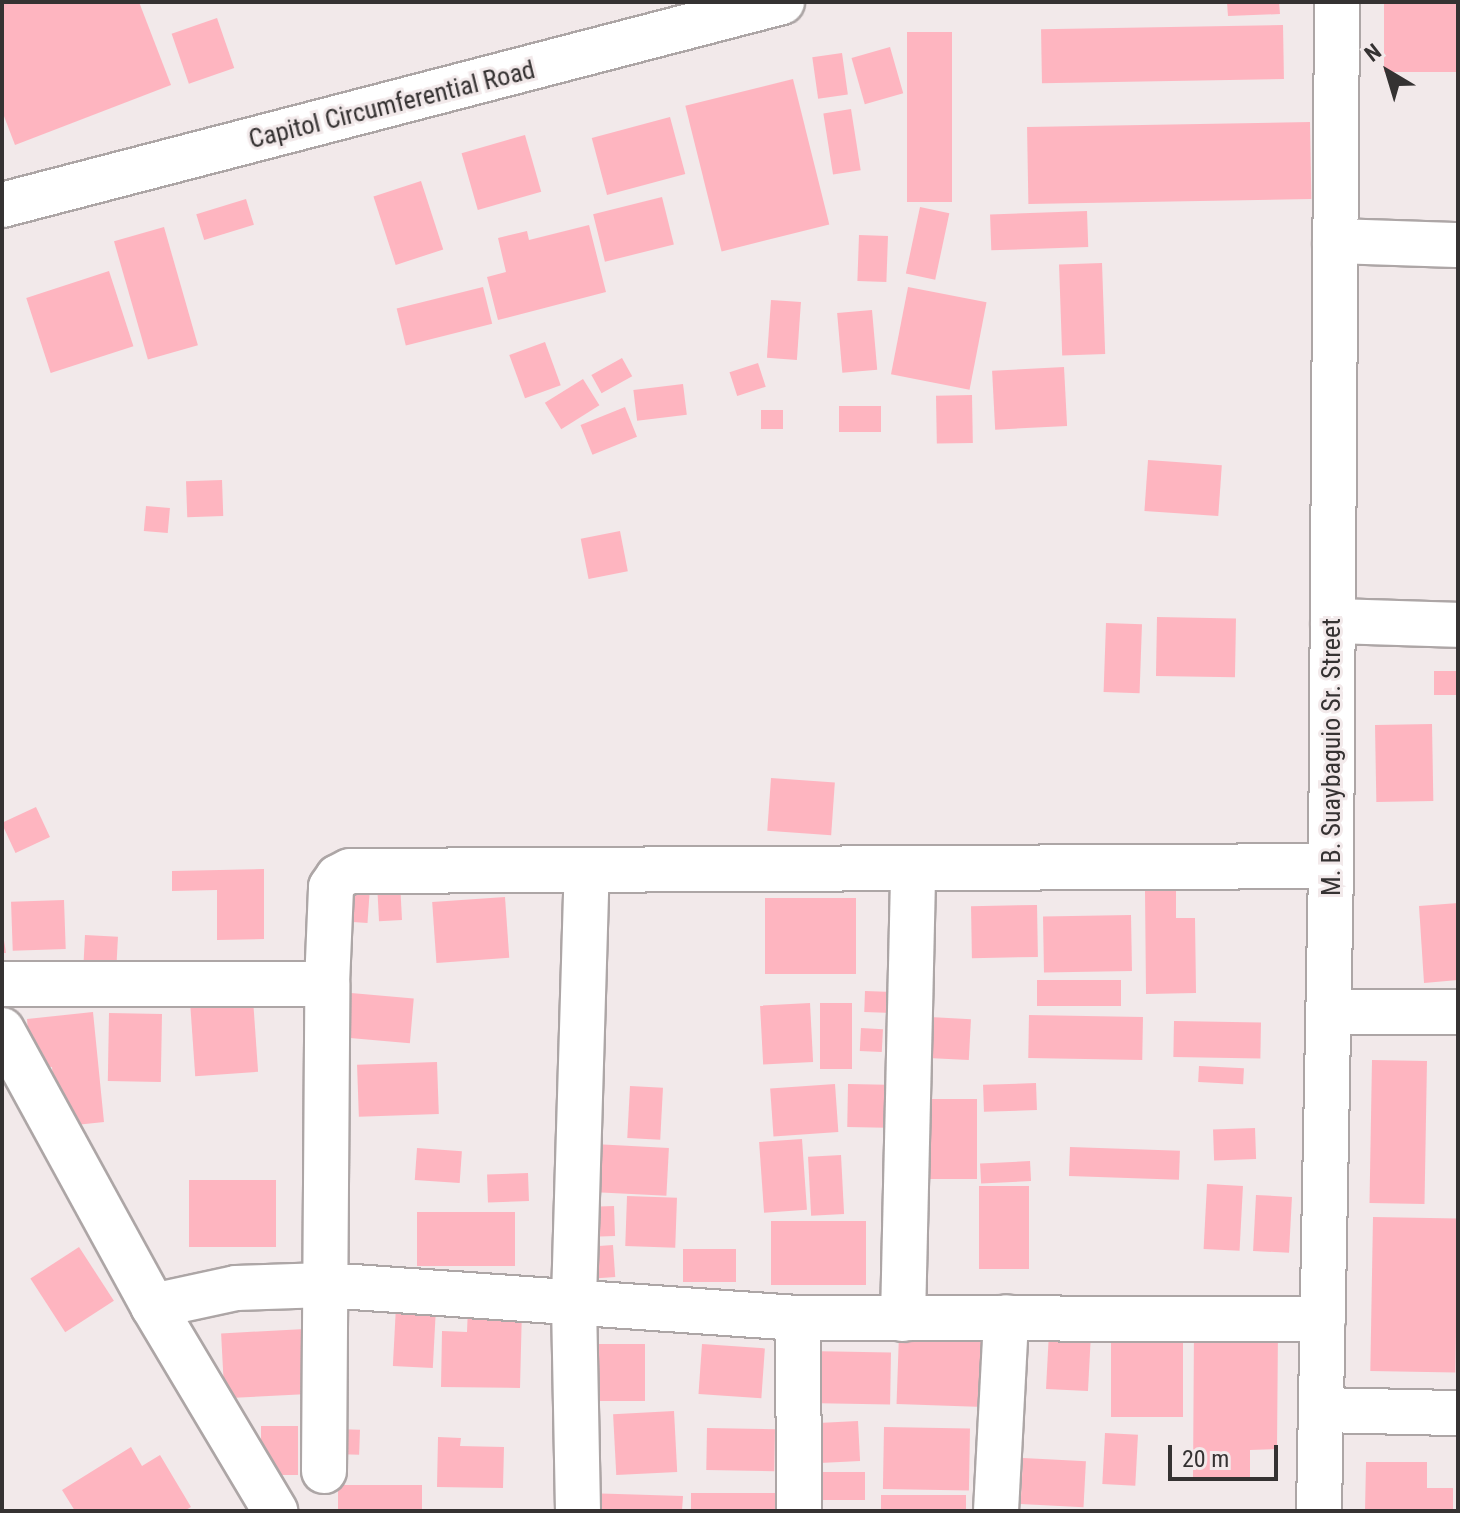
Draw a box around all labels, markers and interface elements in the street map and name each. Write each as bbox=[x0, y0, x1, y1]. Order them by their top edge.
north arrow bbox=[1348, 32, 1428, 112]
text: N bbox=[1360, 39, 1386, 67]
street label: Capitol Circumferential Road bbox=[246, 54, 538, 156]
street label: M. B. Suaybaguio Sr. Street bbox=[1316, 618, 1348, 896]
scale bar bbox=[1172, 1429, 1282, 1479]
text: 20 m bbox=[1182, 1445, 1229, 1473]

